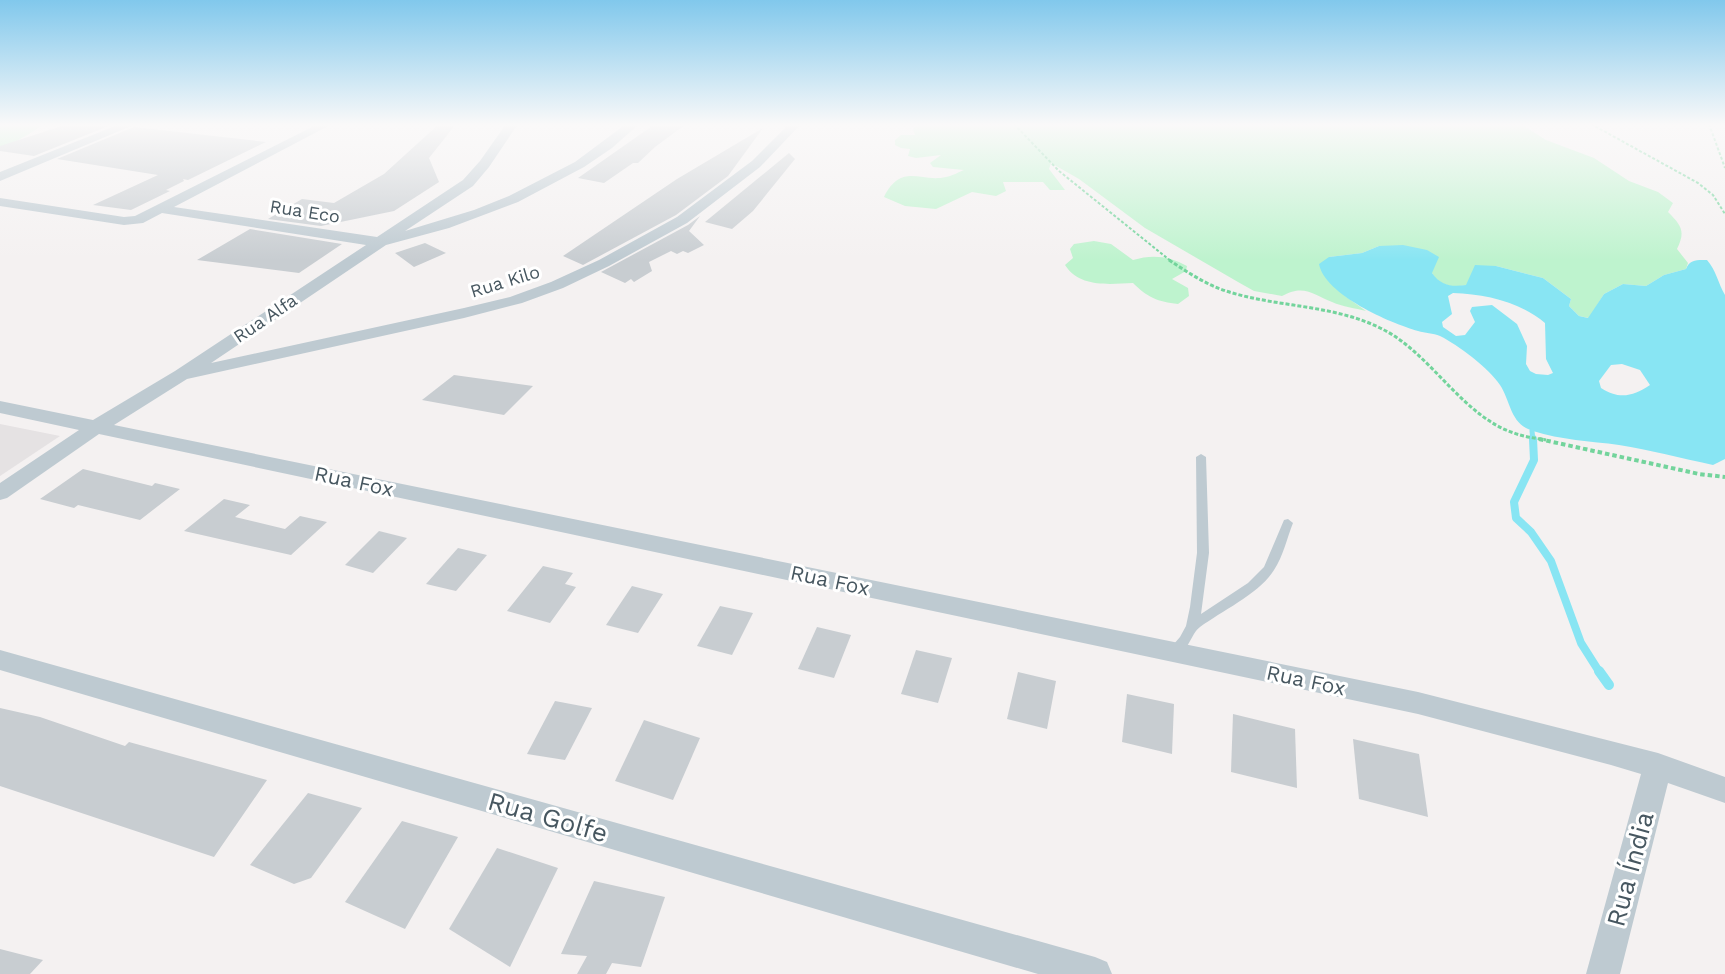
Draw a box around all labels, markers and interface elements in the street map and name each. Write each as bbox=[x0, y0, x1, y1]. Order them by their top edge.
street label: Rua Eco bbox=[268, 195, 342, 227]
street label: Rua Kilo bbox=[468, 260, 542, 302]
street label: Rua Alfa bbox=[229, 289, 301, 347]
street label: Rua Fox bbox=[312, 460, 396, 502]
street label: Rua Fox bbox=[788, 559, 872, 601]
street label: Rua Fox bbox=[1264, 659, 1348, 701]
street label: Rua Golfe bbox=[485, 786, 611, 848]
street label: Rua Índia bbox=[1600, 808, 1660, 930]

